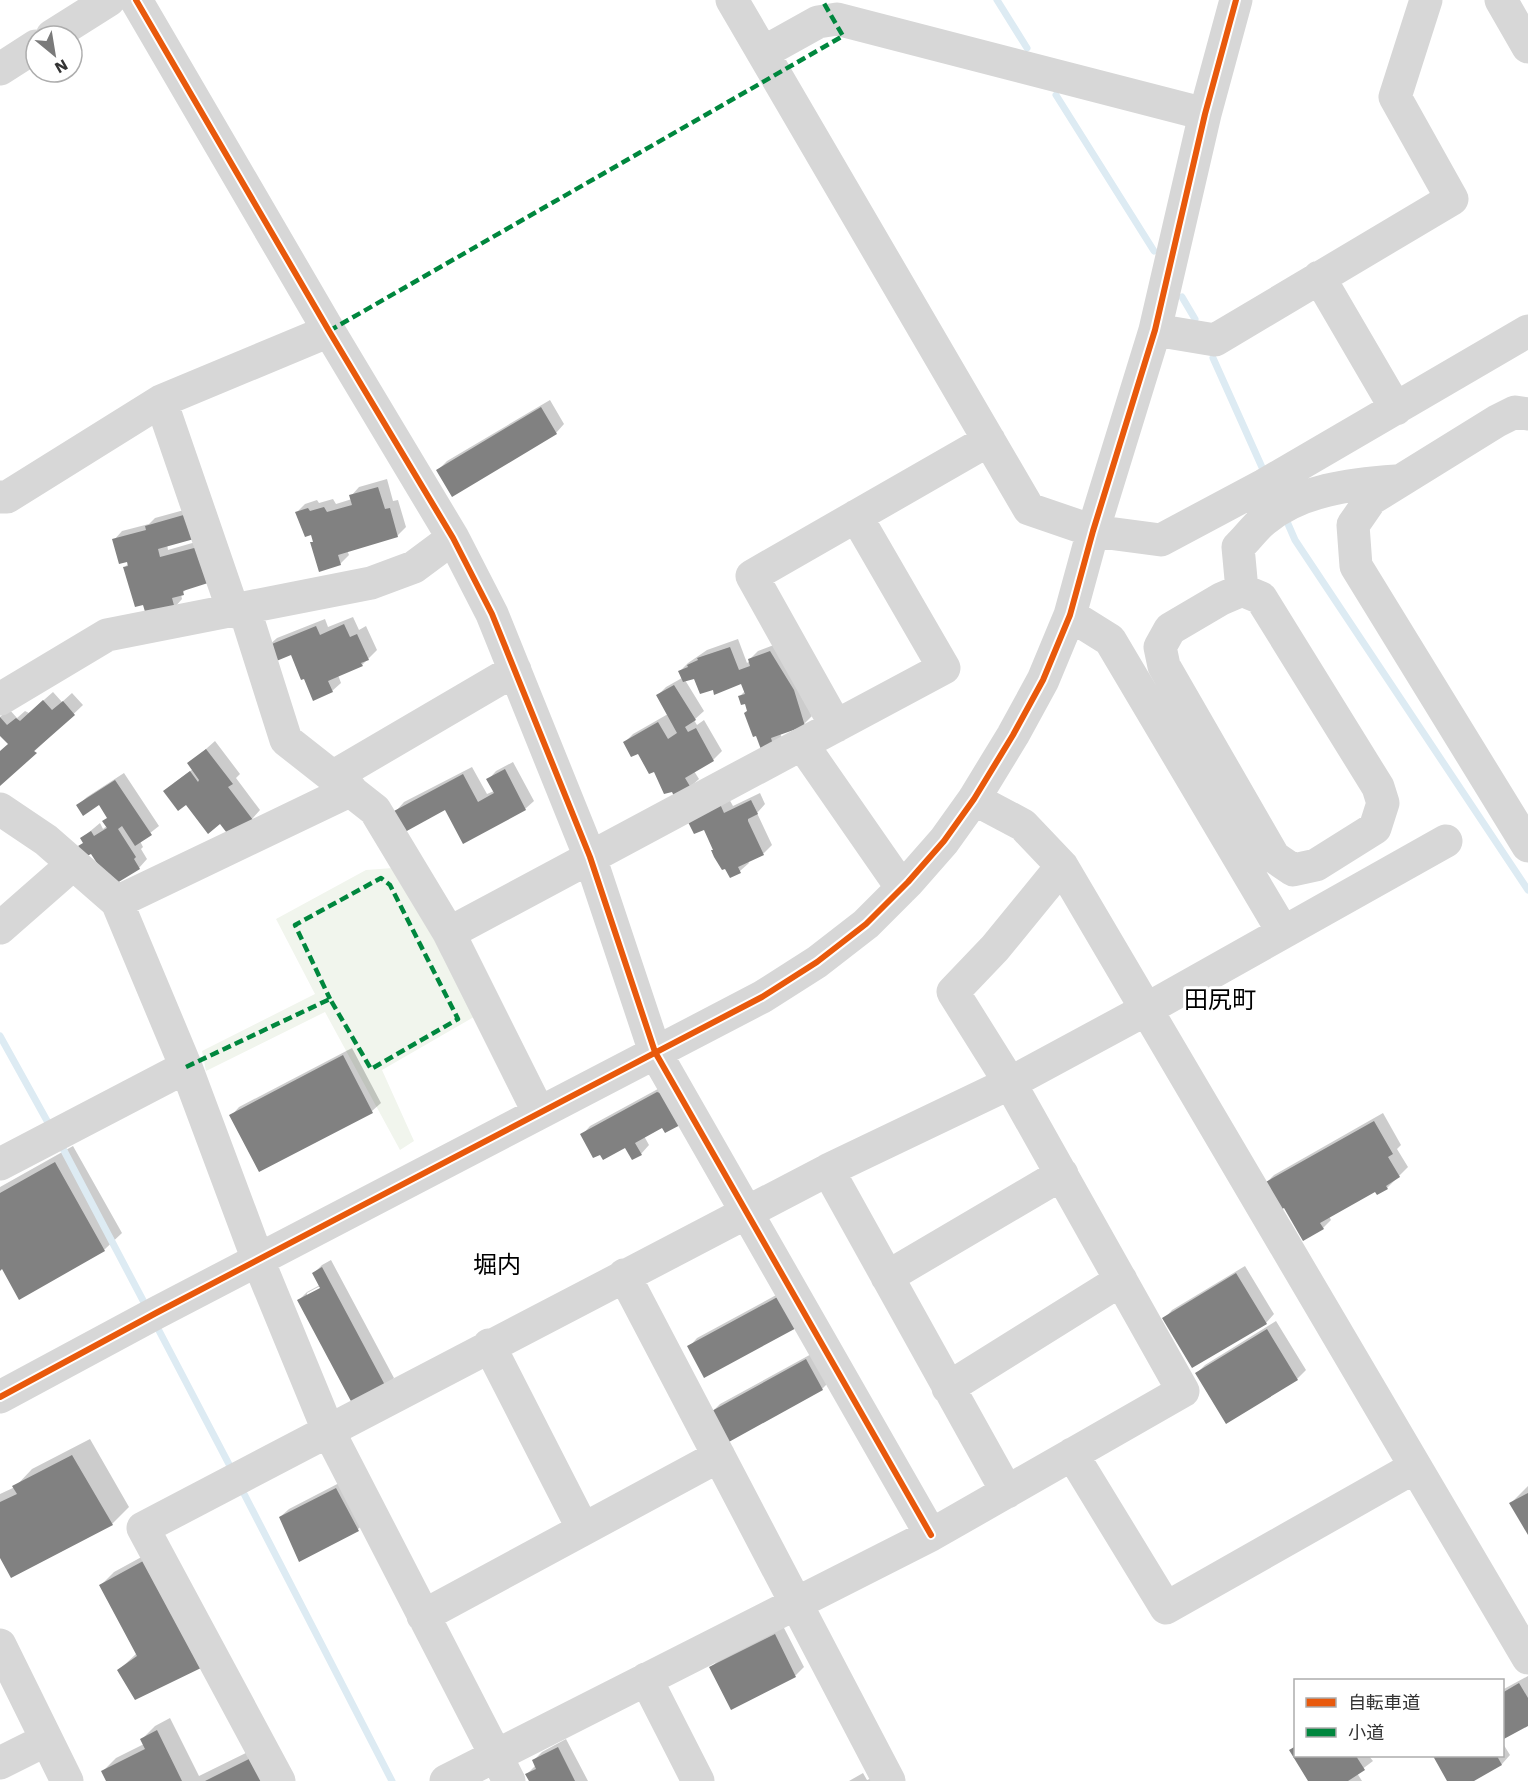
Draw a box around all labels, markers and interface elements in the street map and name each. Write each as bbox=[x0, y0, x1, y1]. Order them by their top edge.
north arrow bbox=[24, 24, 84, 84]
text: N bbox=[51, 55, 71, 78]
district label: 田尻町 bbox=[1184, 986, 1256, 1014]
district label: 堀内 bbox=[473, 1251, 521, 1279]
legend bbox=[1294, 1679, 1504, 1757]
text: 自転車道 bbox=[1348, 1692, 1420, 1713]
text: 小道 bbox=[1348, 1722, 1384, 1743]

